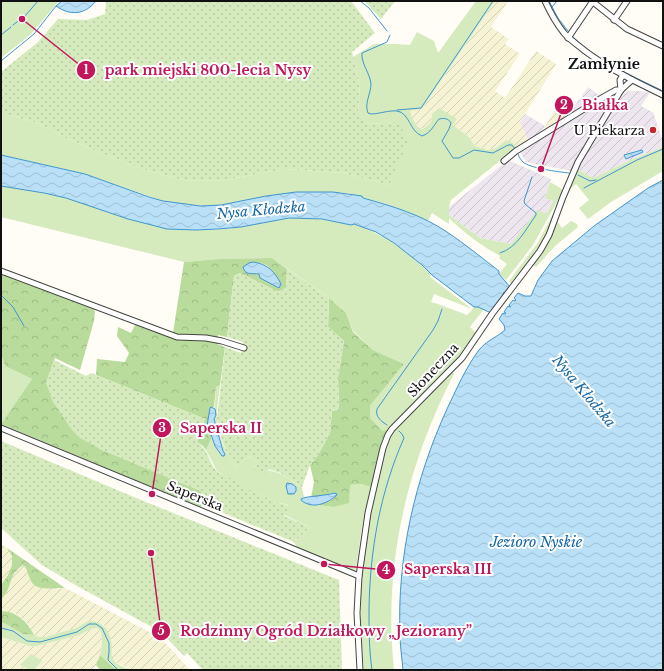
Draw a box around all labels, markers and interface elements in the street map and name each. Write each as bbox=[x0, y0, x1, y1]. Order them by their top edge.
district label: Zamłynie bbox=[568, 55, 640, 73]
callout: park miejski 800-lecia Nysy bbox=[76, 57, 319, 83]
text: park miejski 800-lecia Nysy bbox=[105, 61, 312, 79]
text: 1 bbox=[83, 62, 89, 77]
callout: Białka bbox=[554, 92, 636, 118]
text: Białka bbox=[582, 96, 628, 114]
text: 2 bbox=[560, 97, 568, 112]
place label: U Piekarza bbox=[573, 122, 646, 139]
marker: U Piekarza bbox=[648, 125, 658, 135]
water label: Nysa Kłodzka bbox=[215, 197, 306, 223]
street label: Słoneczna bbox=[404, 339, 463, 401]
water label: Nysa Kłodzka bbox=[548, 350, 620, 431]
callout: Saperska II bbox=[152, 415, 270, 441]
text: Saperska II bbox=[180, 419, 262, 437]
text: 3 bbox=[158, 420, 166, 435]
street label: Saperska bbox=[164, 477, 226, 515]
water label: Jezioro Nyskie bbox=[489, 533, 583, 551]
callout: Saperska III bbox=[376, 557, 500, 583]
text: Saperska III bbox=[404, 560, 492, 578]
text: 4 bbox=[382, 562, 390, 577]
callout: Rodzinny Ogród Działkowy „Jeziorany” bbox=[151, 618, 480, 644]
text: Rodzinny Ogród Działkowy „Jeziorany” bbox=[180, 622, 472, 640]
text: 5 bbox=[157, 623, 165, 638]

